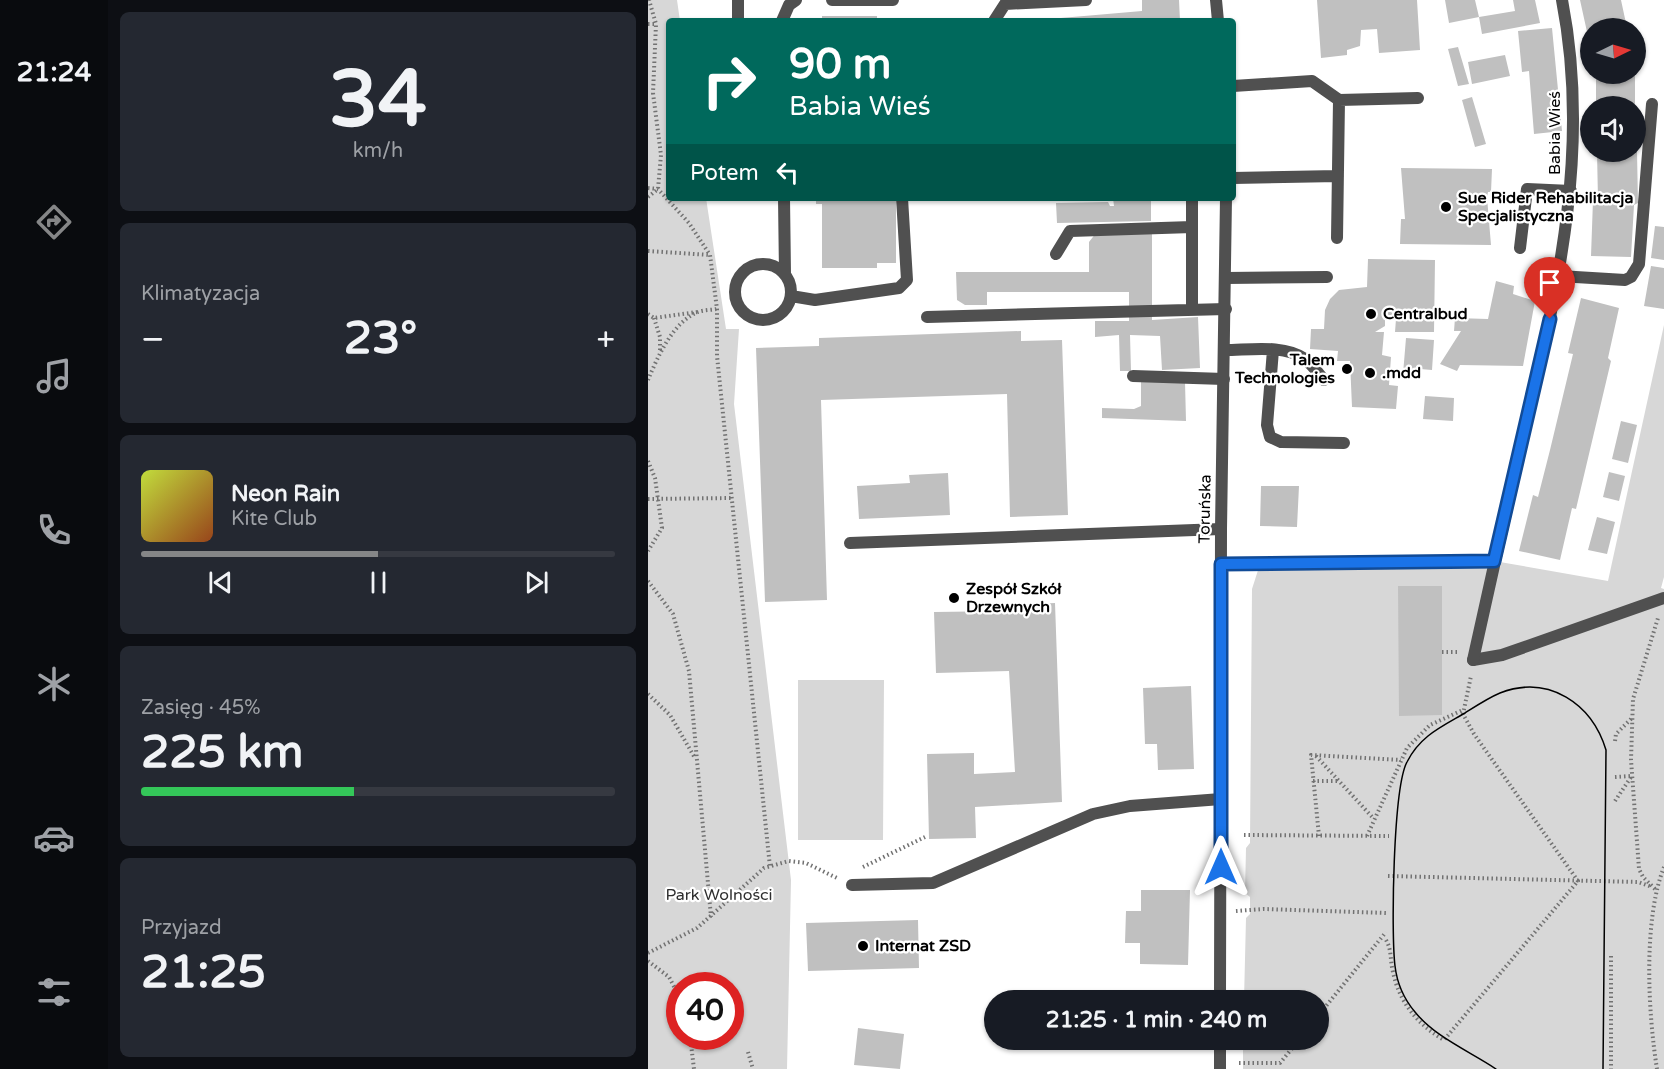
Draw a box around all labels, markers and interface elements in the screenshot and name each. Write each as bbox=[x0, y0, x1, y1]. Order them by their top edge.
north arrow bbox=[1580, 18, 1646, 84]
map controls bbox=[1580, 18, 1646, 162]
text: 90 m bbox=[789, 39, 891, 90]
icon: right bbox=[690, 42, 768, 120]
text: 34 bbox=[329, 53, 427, 147]
text: 21:24 bbox=[17, 56, 91, 89]
text: Babia Wieś bbox=[789, 90, 931, 123]
street label: Babia Wieś bbox=[1545, 91, 1565, 175]
button: sound bbox=[1580, 96, 1646, 162]
text: km/h bbox=[353, 139, 403, 163]
icon: left bbox=[771, 156, 804, 189]
text: Potem bbox=[690, 160, 759, 186]
place label: Sue Rider Rehabilitacja Specjalistyczna bbox=[1458, 188, 1633, 226]
marker: Sue Rider Rehabilitacja Specjalistyczna bbox=[1439, 200, 1453, 214]
icon: directions bbox=[33, 201, 75, 243]
pin bbox=[1524, 257, 1575, 319]
icon: arrive bbox=[1533, 266, 1566, 299]
text: Klimatyzacja bbox=[141, 282, 260, 306]
place label: Centralbud bbox=[1383, 304, 1468, 324]
marker: Centralbud bbox=[1364, 307, 1378, 321]
text: 23° bbox=[344, 312, 417, 366]
text: − bbox=[141, 320, 165, 359]
text: + bbox=[596, 320, 615, 359]
place label: Talem Technologies bbox=[1234, 350, 1335, 388]
icon: music bbox=[33, 355, 75, 397]
marker: Talem Technologies bbox=[1340, 362, 1354, 376]
place label: .mdd bbox=[1382, 363, 1421, 383]
marker: .mdd bbox=[1363, 366, 1377, 380]
street label: Toruńska bbox=[1194, 474, 1216, 544]
text: Neon Rain bbox=[231, 481, 340, 507]
text: Kite Club bbox=[231, 507, 317, 531]
icon: phone bbox=[33, 509, 75, 551]
icon: previous bbox=[204, 566, 237, 599]
icon: pause bbox=[362, 566, 395, 599]
icon: next bbox=[520, 566, 553, 599]
place label: Zespół Szkół Drzewnych bbox=[966, 579, 1062, 617]
marker: Zespół Szkół Drzewnych bbox=[947, 591, 961, 605]
icon: climate bbox=[33, 663, 75, 705]
text: Zasięg · 45% bbox=[141, 696, 261, 720]
text: 225 km bbox=[141, 726, 303, 780]
icon: car bbox=[33, 817, 75, 859]
position arrow bbox=[1189, 835, 1253, 899]
park label: Park Wolności bbox=[665, 885, 773, 905]
text: Przyjazd bbox=[141, 916, 222, 940]
place label: Internat ZSD bbox=[875, 936, 971, 956]
marker: Internat ZSD bbox=[856, 939, 870, 953]
text: 21:25 bbox=[141, 946, 266, 1000]
icon: filters bbox=[33, 971, 75, 1013]
speed limit sign: 40 bbox=[666, 972, 744, 1050]
text: 21:25 · 1 min · 240 m bbox=[1046, 1007, 1267, 1033]

